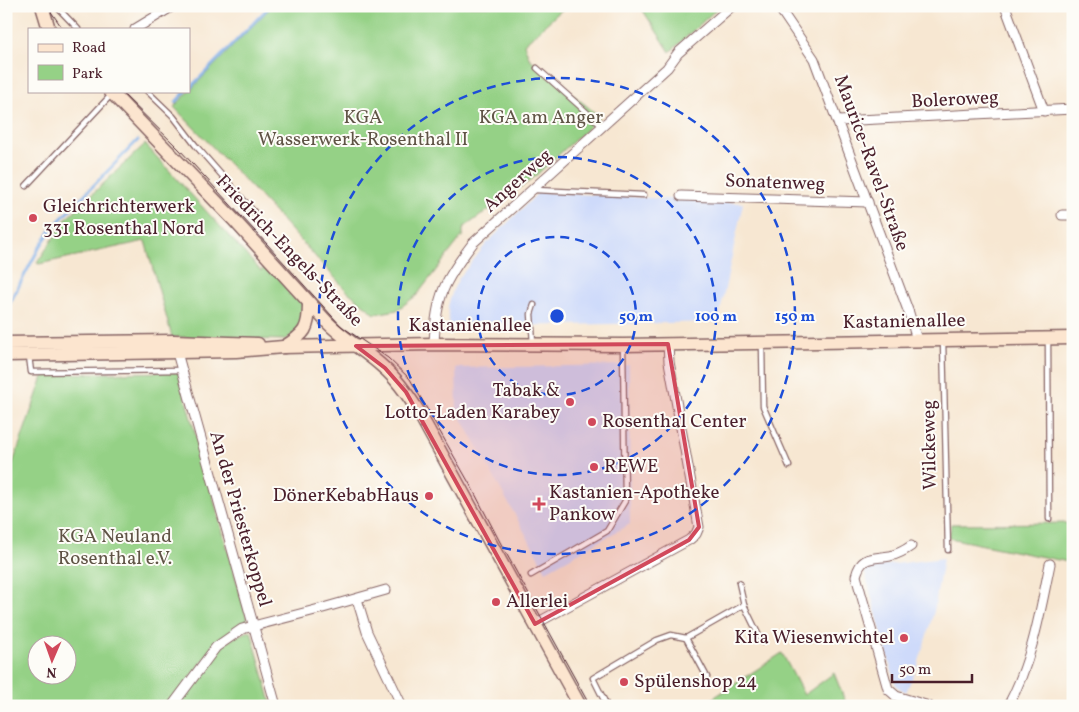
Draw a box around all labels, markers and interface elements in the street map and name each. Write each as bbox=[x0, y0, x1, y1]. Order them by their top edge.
legend bbox=[28, 28, 190, 92]
text: Road bbox=[72, 38, 106, 59]
text: Park bbox=[72, 64, 103, 85]
street label: Maurice-Ravel-Straße bbox=[827, 71, 915, 255]
street label: Boleroweg bbox=[911, 85, 999, 115]
park label: KGA Wasserwerk-Rosenthal II bbox=[258, 105, 468, 153]
park label: KGA am Anger bbox=[479, 105, 603, 131]
street label: Angerweg bbox=[478, 143, 558, 219]
street label: Sonatenweg bbox=[724, 168, 826, 198]
street label: Friedrich-Engels-Straße bbox=[209, 169, 369, 333]
place label: Gleichrichterwerk 331 Rosenthal Nord bbox=[43, 194, 205, 242]
marker: Gleichrichterwerk 331 Rosenthal Nord bbox=[27, 212, 39, 224]
centre of rings bbox=[548, 307, 566, 325]
text: 50 m bbox=[619, 307, 653, 328]
text: 100 m bbox=[695, 307, 738, 328]
text: 150 m bbox=[775, 307, 815, 328]
street label: Kastanienallee bbox=[842, 308, 966, 336]
street label: Kastanienallee bbox=[409, 313, 531, 339]
place label: Tabak & Lotto-Laden Karabey bbox=[385, 378, 560, 426]
marker: Tabak & Lotto-Laden Karabey bbox=[564, 396, 576, 408]
street label: Wilckeweg bbox=[916, 400, 944, 490]
place label: Rosenthal Center bbox=[602, 409, 746, 435]
marker: Rosenthal Center bbox=[586, 416, 598, 428]
street label: An der Priesterkoppel bbox=[202, 428, 278, 610]
place label: REWE bbox=[604, 454, 658, 480]
marker: REWE bbox=[588, 461, 600, 473]
place label: Kastanien-Apotheke Pankow bbox=[549, 480, 720, 528]
place label: DönerKebabHaus bbox=[273, 483, 419, 509]
marker: DönerKebabHaus bbox=[423, 490, 435, 502]
marker: Kastanien-Apotheke Pankow bbox=[533, 498, 545, 510]
park label: KGA Neuland Rosenthal e.V. bbox=[58, 524, 172, 572]
place label: Allerlei bbox=[506, 589, 568, 615]
marker: Allerlei bbox=[490, 596, 502, 608]
place label: Kita Wiesenwichtel bbox=[734, 625, 894, 651]
marker: Kita Wiesenwichtel bbox=[898, 632, 910, 644]
north arrow bbox=[28, 634, 78, 684]
scale bar bbox=[892, 652, 972, 684]
text: 50 m bbox=[899, 660, 931, 681]
text: N bbox=[46, 662, 57, 681]
place label: Spülenshop 24 bbox=[634, 669, 757, 695]
marker: Spülenshop 24 bbox=[618, 676, 630, 688]

